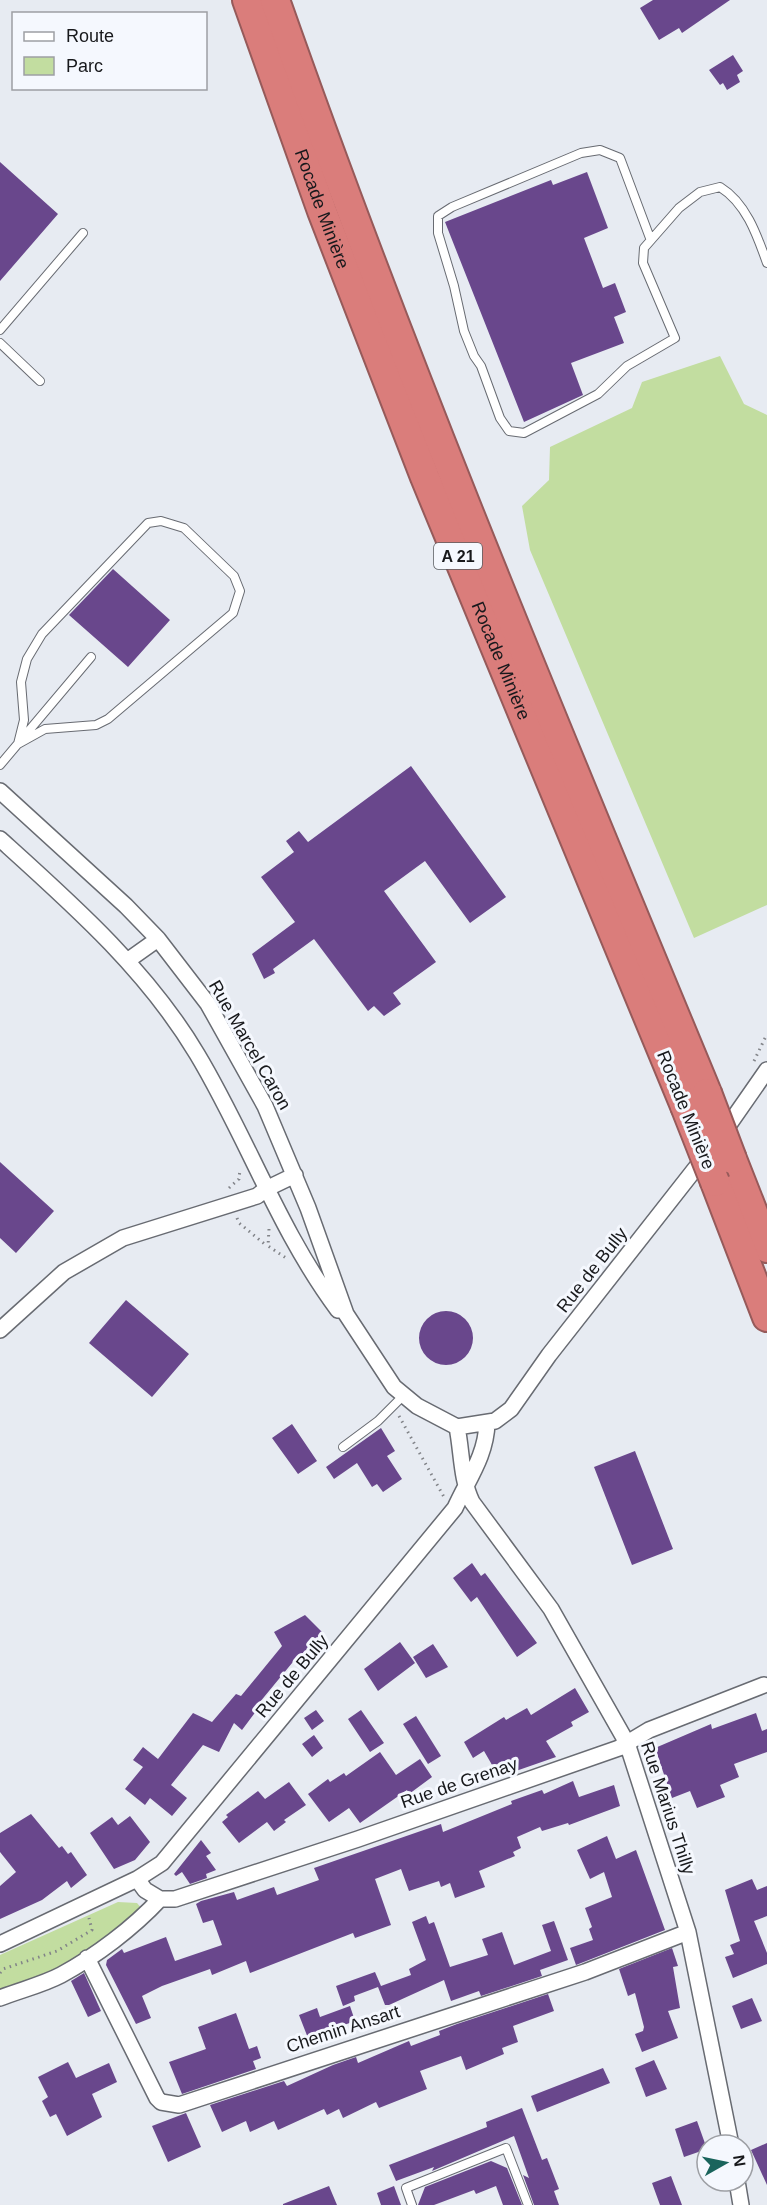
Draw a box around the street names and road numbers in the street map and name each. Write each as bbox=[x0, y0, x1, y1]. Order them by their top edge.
street label: Rocade Minière bbox=[291, 146, 353, 272]
road number: A 21 bbox=[434, 543, 482, 569]
street label: Rocade Minière bbox=[468, 599, 534, 723]
street label: Rue Marcel Caron bbox=[205, 977, 295, 1113]
street label: Rocade Minière bbox=[653, 1048, 719, 1172]
street label: Rue de Bully bbox=[553, 1224, 631, 1316]
street label: Rue de Bully bbox=[252, 1630, 332, 1722]
street label: Rue Marius Thilly bbox=[637, 1739, 699, 1877]
street label: Rue de Grenay bbox=[398, 1754, 520, 1812]
street label: Chemin Ansart bbox=[284, 2001, 402, 2057]

